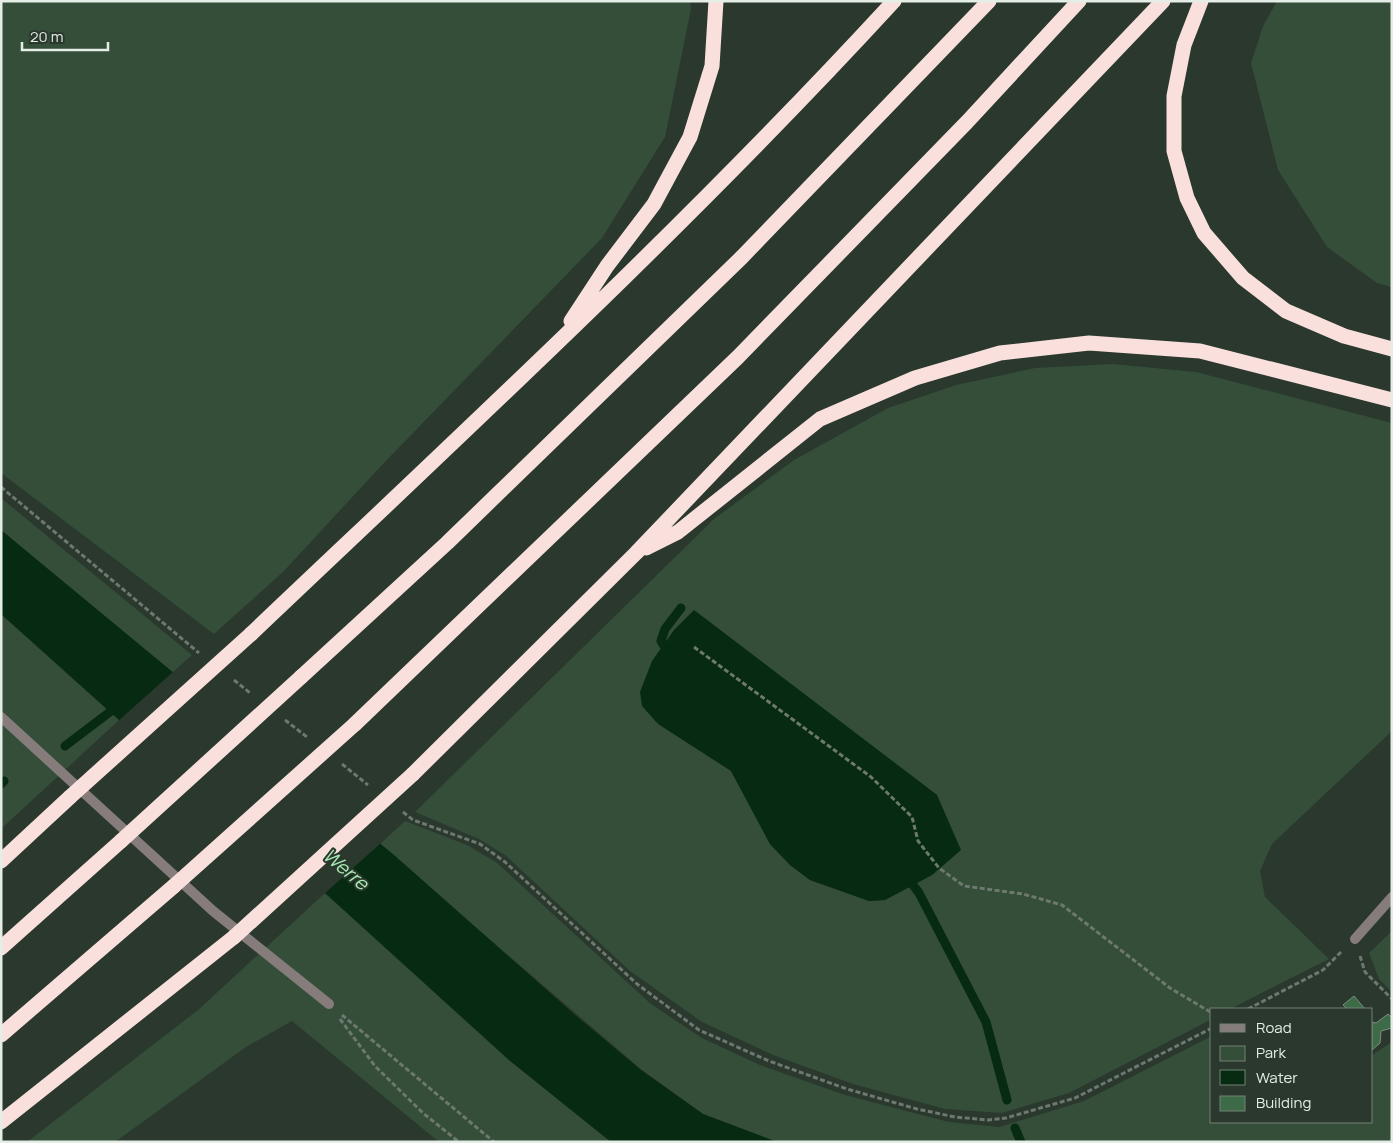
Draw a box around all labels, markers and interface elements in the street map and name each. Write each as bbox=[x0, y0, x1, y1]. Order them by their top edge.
scale bar bbox=[22, 20, 109, 52]
text: 20 m bbox=[30, 26, 63, 47]
water label: Werre bbox=[318, 842, 376, 897]
legend bbox=[1210, 1008, 1373, 1123]
text: Road bbox=[1256, 1017, 1292, 1038]
text: Park bbox=[1256, 1042, 1286, 1063]
text: Water bbox=[1256, 1067, 1298, 1088]
text: Building bbox=[1256, 1092, 1311, 1113]

